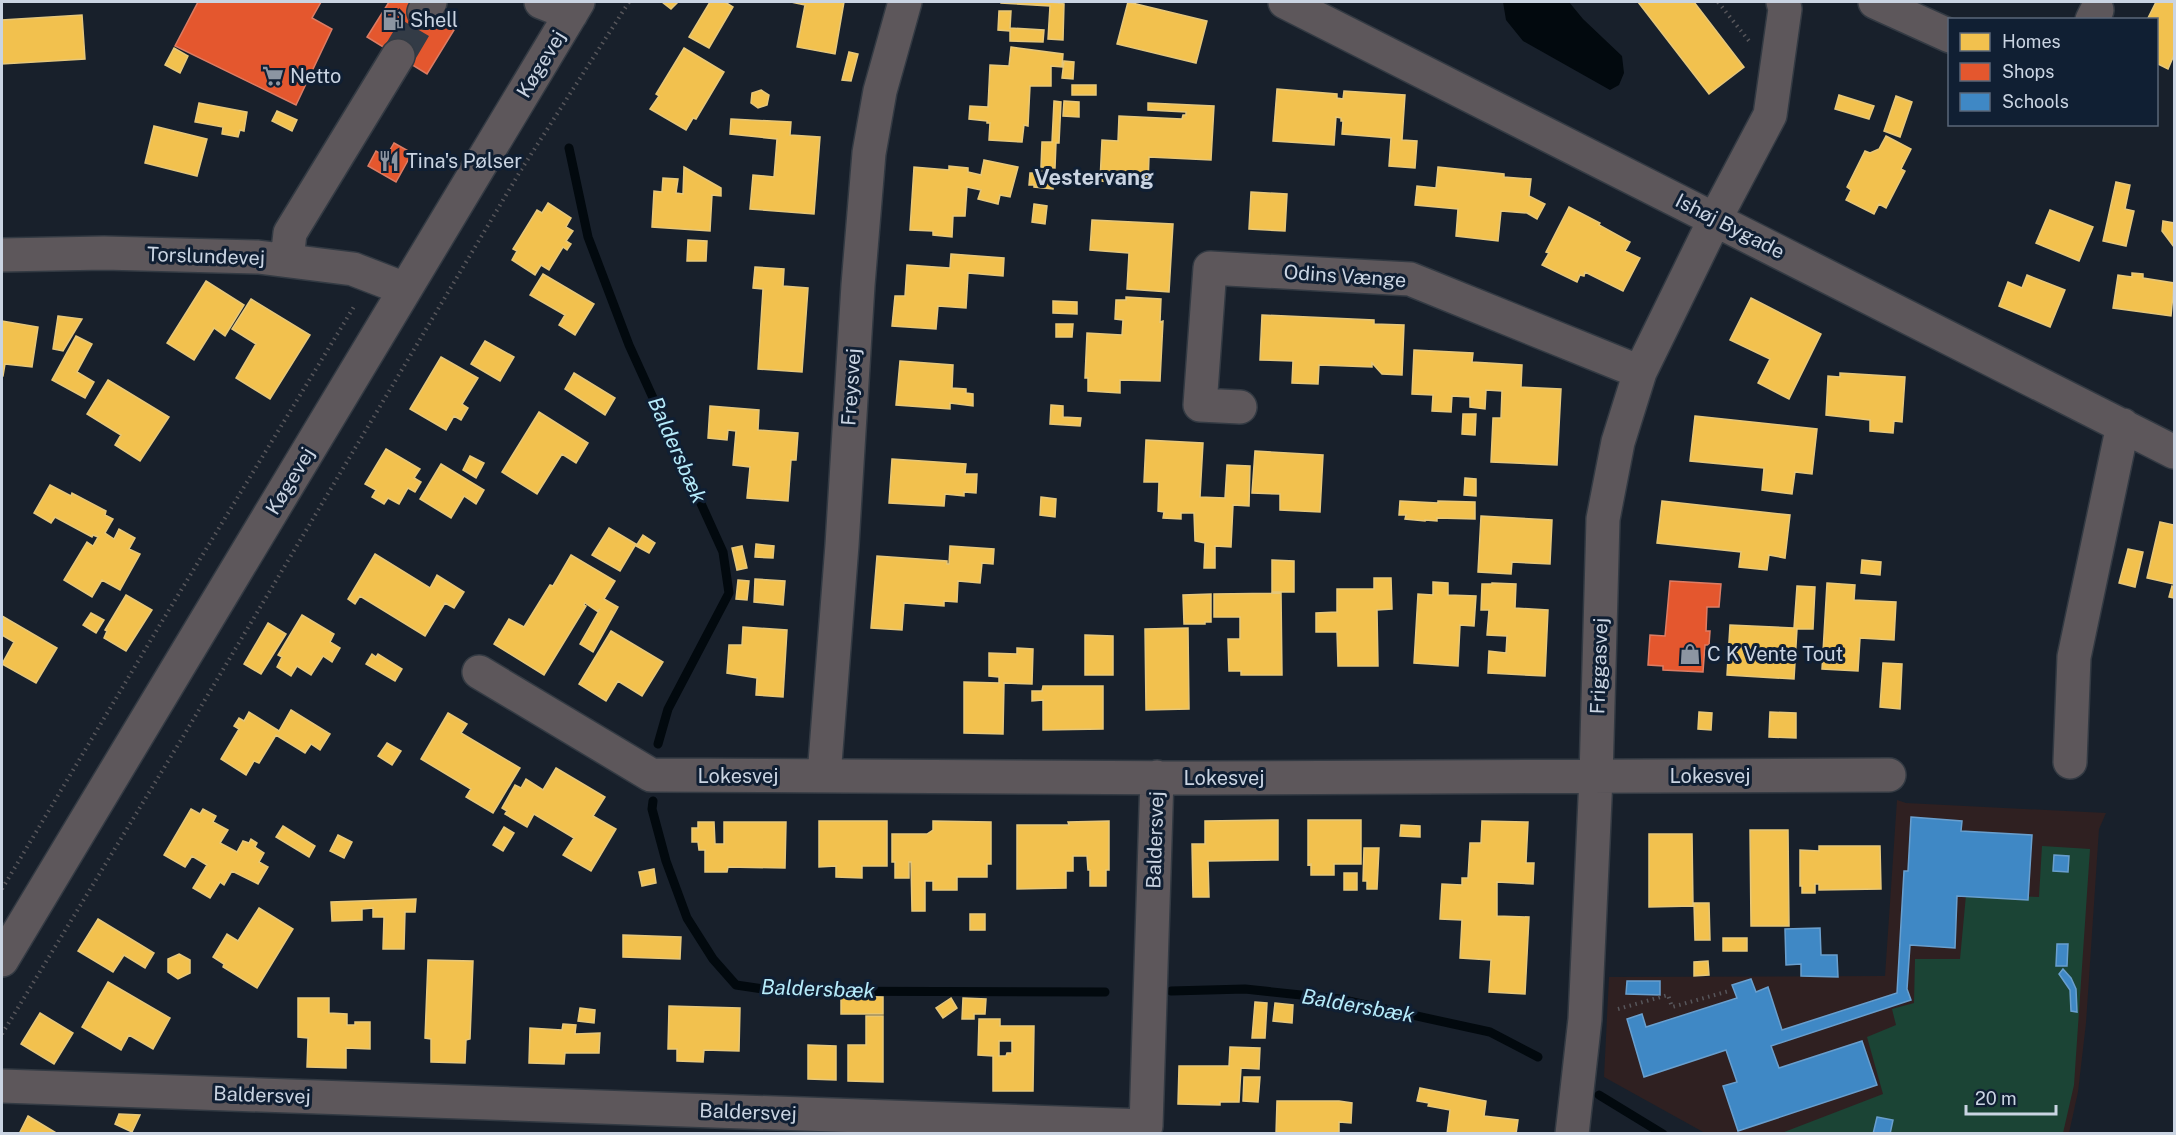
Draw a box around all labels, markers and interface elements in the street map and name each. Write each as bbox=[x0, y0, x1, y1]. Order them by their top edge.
fuel station icon: Shell bbox=[381, 8, 405, 32]
place label: Shell bbox=[410, 8, 458, 32]
legend bbox=[1948, 18, 2158, 126]
street label: Køgevej bbox=[512, 26, 570, 102]
text: Homes bbox=[2002, 31, 2061, 52]
text: Shops bbox=[2002, 61, 2054, 82]
supermarket icon: Netto bbox=[261, 64, 285, 88]
place label: Netto bbox=[290, 64, 341, 88]
text: Schools bbox=[2002, 91, 2069, 112]
restaurant icon: Tina's Pølser bbox=[377, 149, 401, 173]
place label: Tina's Pølser bbox=[406, 149, 522, 173]
district label: Vestervang bbox=[1034, 164, 1154, 190]
street label: Ishøj Bygade bbox=[1671, 188, 1789, 264]
street label: Torslundevej bbox=[147, 242, 265, 270]
street label: Odins Vænge bbox=[1283, 260, 1407, 292]
street label: Freysvej bbox=[836, 347, 866, 427]
water label: Baldersbæk bbox=[643, 393, 712, 508]
street label: Køgevej bbox=[261, 443, 319, 519]
street label: Friggasvej bbox=[1585, 617, 1613, 715]
shop icon: C K Vente Tout bbox=[1678, 642, 1702, 666]
place label: C K Vente Tout bbox=[1707, 642, 1843, 666]
street label: Lokesvej bbox=[697, 764, 779, 788]
street label: Lokesvej bbox=[1669, 764, 1751, 788]
street label: Lokesvej bbox=[1183, 766, 1265, 790]
street label: Baldersvej bbox=[1141, 791, 1169, 889]
water label: Baldersbæk bbox=[761, 974, 876, 1003]
water label: Baldersbæk bbox=[1300, 983, 1417, 1028]
scale bar bbox=[1966, 1078, 2056, 1116]
street label: Baldersvej bbox=[213, 1081, 311, 1109]
text: 20 m bbox=[1975, 1088, 2017, 1109]
street label: Baldersvej bbox=[699, 1098, 797, 1126]

